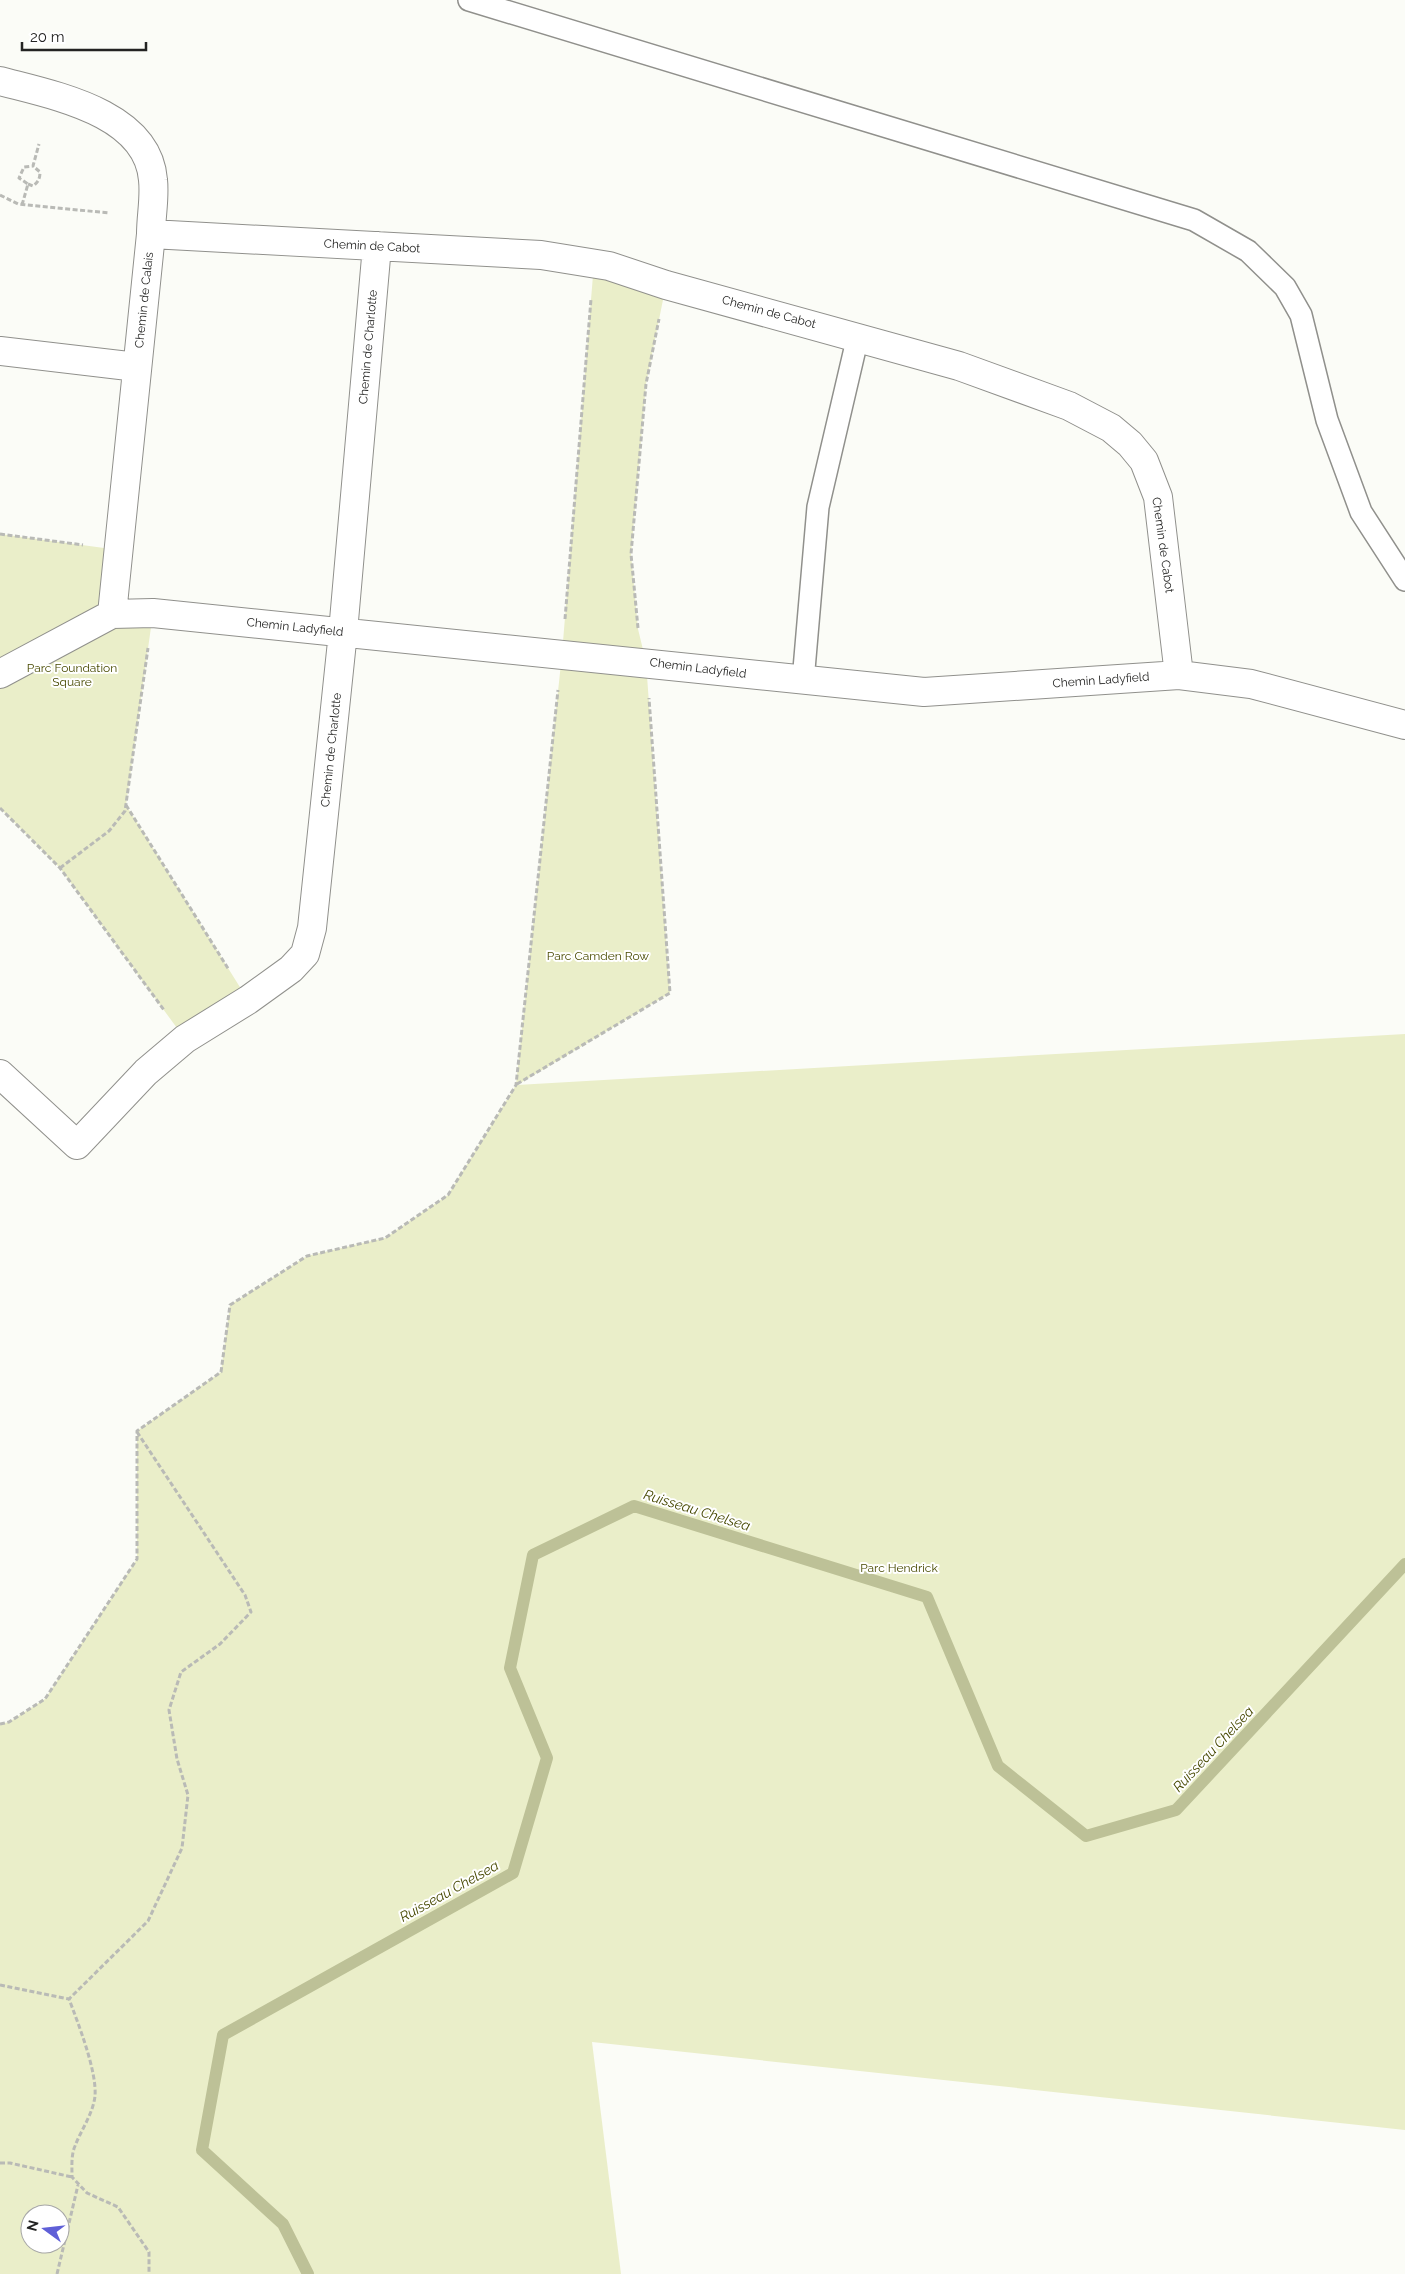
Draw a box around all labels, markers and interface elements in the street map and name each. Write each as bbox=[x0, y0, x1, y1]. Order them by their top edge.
scale bar bbox=[22, 20, 146, 52]
text: 20 m bbox=[30, 28, 65, 46]
street label: Chemin de Cabot bbox=[323, 236, 421, 256]
street label: Chemin de Calais bbox=[132, 251, 156, 349]
street label: Chemin de Charlotte bbox=[356, 289, 380, 405]
street label: Chemin de Cabot bbox=[720, 293, 818, 331]
street label: Chemin de Cabot bbox=[1149, 496, 1177, 594]
street label: Chemin Ladyfield bbox=[246, 615, 344, 639]
street label: Chemin Ladyfield bbox=[649, 655, 747, 681]
park label: Parc Foundation Square bbox=[27, 661, 117, 689]
street label: Chemin Ladyfield bbox=[1052, 670, 1150, 690]
street label: Chemin de Charlotte bbox=[318, 692, 344, 808]
park label: Parc Camden Row bbox=[547, 949, 649, 963]
water label: Ruisseau Chelsea bbox=[642, 1486, 752, 1534]
park label: Parc Hendrick bbox=[860, 1561, 938, 1575]
water label: Ruisseau Chelsea bbox=[1169, 1703, 1257, 1795]
water label: Ruisseau Chelsea bbox=[397, 1857, 501, 1925]
north arrow bbox=[20, 2204, 70, 2254]
text: N bbox=[23, 2218, 42, 2233]

